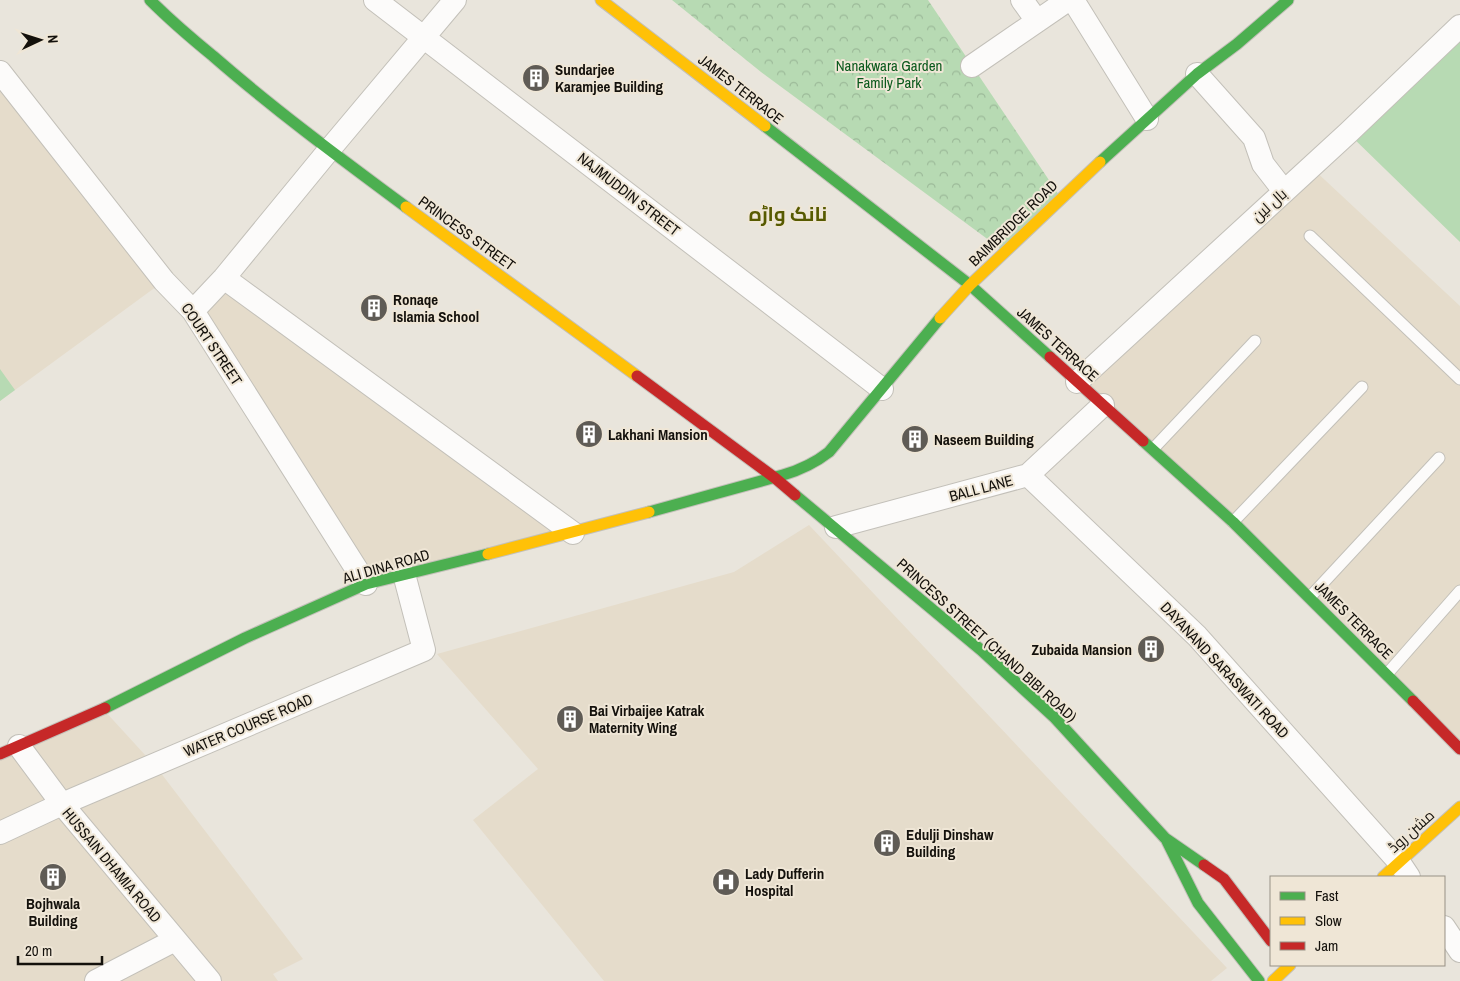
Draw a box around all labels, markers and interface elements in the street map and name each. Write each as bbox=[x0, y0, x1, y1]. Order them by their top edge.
north arrow bbox=[15, 15, 65, 65]
text: N bbox=[44, 34, 62, 44]
street label: JAMES TERRACE bbox=[694, 49, 788, 129]
park label: Nanakwara Garden Family Park bbox=[836, 55, 942, 93]
place label: Sundarjee Karamjee Building bbox=[555, 59, 663, 97]
building icon: Sundarjee Karamjee Building bbox=[521, 63, 551, 93]
street label: NAJMUDDIN STREET bbox=[574, 147, 685, 241]
street label: BAIMBRIDGE ROAD bbox=[964, 175, 1062, 271]
street label: بال لین bbox=[1247, 184, 1291, 226]
street label: PRINCESS STREET bbox=[414, 191, 520, 276]
district label: نانک واڑہ bbox=[749, 200, 827, 227]
place label: Ronaqe Islamia School bbox=[393, 289, 479, 327]
building icon: Ronaqe Islamia School bbox=[359, 293, 389, 323]
street label: COURT STREET bbox=[177, 299, 248, 390]
street label: JAMES TERRACE bbox=[1013, 302, 1103, 386]
building icon: Lakhani Mansion bbox=[574, 419, 604, 449]
place label: Lakhani Mansion bbox=[608, 424, 708, 445]
building icon: Naseem Building bbox=[900, 424, 930, 454]
place label: Naseem Building bbox=[934, 429, 1034, 450]
street label: BALL LANE bbox=[947, 469, 1015, 507]
street label: ALI DINA ROAD bbox=[339, 544, 432, 589]
street label: PRINCESS STREET (CHAND BIBI ROAD) bbox=[892, 553, 1082, 727]
street label: JAMES TERRACE bbox=[1310, 576, 1398, 664]
street label: DAYANAND SARASWATI ROAD bbox=[1156, 597, 1294, 743]
building icon: Zubaida Mansion bbox=[1136, 634, 1166, 664]
place label: Zubaida Mansion bbox=[1032, 639, 1132, 660]
street label: WATER COURSE ROAD bbox=[180, 688, 316, 762]
place label: Bai Virbaijee Katrak Maternity Wing bbox=[589, 700, 704, 738]
building icon: Bai Virbaijee Katrak Maternity Wing bbox=[555, 704, 585, 734]
street label: HUSSAIN DHAMIA ROAD bbox=[58, 803, 166, 927]
street label: مشن روڈ bbox=[1383, 805, 1439, 857]
place label: Edulji Dinshaw Building bbox=[906, 824, 994, 862]
building icon: Edulji Dinshaw Building bbox=[872, 828, 902, 858]
building icon: Bojhwala Building bbox=[38, 862, 68, 892]
place label: Lady Dufferin Hospital bbox=[745, 863, 824, 901]
hospital icon: Lady Dufferin Hospital bbox=[711, 867, 741, 897]
legend bbox=[1270, 876, 1445, 966]
text: Fast bbox=[1315, 885, 1339, 906]
place label: Bojhwala Building bbox=[26, 893, 80, 931]
text: Slow bbox=[1315, 910, 1342, 931]
scale bar bbox=[18, 934, 101, 966]
text: Jam bbox=[1315, 935, 1338, 956]
text: 20 m bbox=[25, 940, 52, 961]

